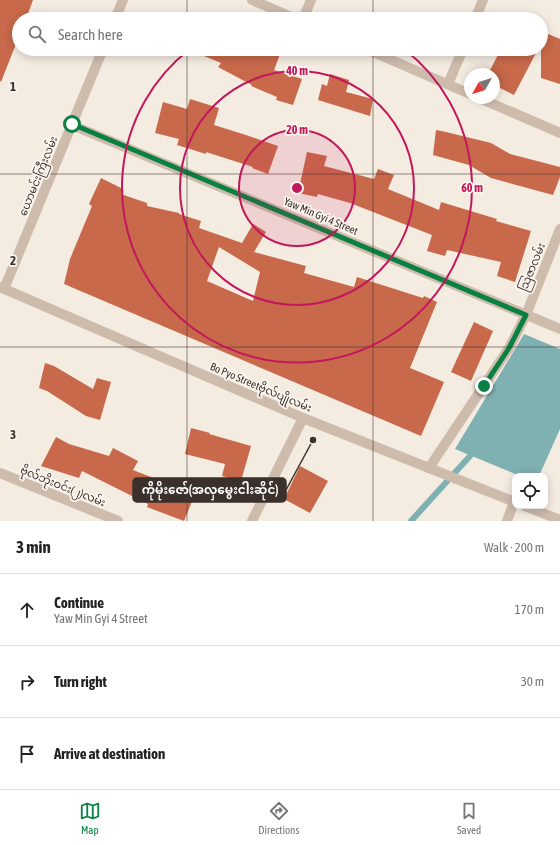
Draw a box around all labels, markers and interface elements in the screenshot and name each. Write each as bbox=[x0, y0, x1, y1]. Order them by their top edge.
search box bbox=[12, 12, 548, 56]
icon: search bbox=[26, 23, 48, 45]
text: Search here bbox=[58, 26, 123, 43]
text: 40 m bbox=[285, 64, 308, 78]
north arrow bbox=[464, 68, 500, 104]
text: 1 bbox=[10, 79, 16, 94]
route start bbox=[63, 115, 81, 133]
text: 20 m bbox=[286, 123, 308, 137]
street label: ယောမင်းကြီးလမ်း bbox=[16, 134, 62, 219]
centre of rings bbox=[290, 181, 304, 195]
text: 60 m bbox=[461, 181, 483, 195]
street label: Yaw Min Gyi 4 Street bbox=[282, 195, 360, 237]
street label: သြဇာလမ်း bbox=[516, 241, 550, 294]
text: 2 bbox=[10, 253, 16, 268]
street label: Bo Pyo Streetဗိုလ်ပျိုလမ်း bbox=[207, 359, 314, 417]
route end bbox=[475, 377, 493, 395]
text: 3 bbox=[10, 427, 16, 442]
street label: ဗိုလ်ဘိုးဝင်း(၂)လမ်း bbox=[18, 463, 108, 511]
map controls bbox=[512, 473, 548, 509]
button: locate bbox=[512, 473, 548, 509]
callout: ကိုမိုးဇော်(အလှမွေးငါးဆိုင်) bbox=[133, 478, 286, 502]
text: ကိုမိုးဇော်(အလှမွေးငါးဆိုင်) bbox=[142, 480, 278, 501]
text: 3 min bbox=[16, 537, 51, 557]
text: Walk · 200 m bbox=[484, 540, 544, 555]
text: Continue bbox=[54, 594, 104, 611]
icon: ahead bbox=[16, 599, 38, 621]
text: 170 m bbox=[515, 602, 544, 617]
text: Yaw Min Gyi 4 Street bbox=[54, 611, 148, 626]
icon: right bbox=[16, 671, 38, 693]
text: Turn right bbox=[54, 673, 107, 690]
text: 30 m bbox=[521, 674, 544, 689]
icon: arrive bbox=[16, 743, 38, 765]
text: Arrive at destination bbox=[54, 745, 165, 762]
tab: Map bbox=[79, 800, 101, 836]
tab: Directions bbox=[258, 800, 299, 836]
tab: Saved bbox=[457, 800, 481, 836]

